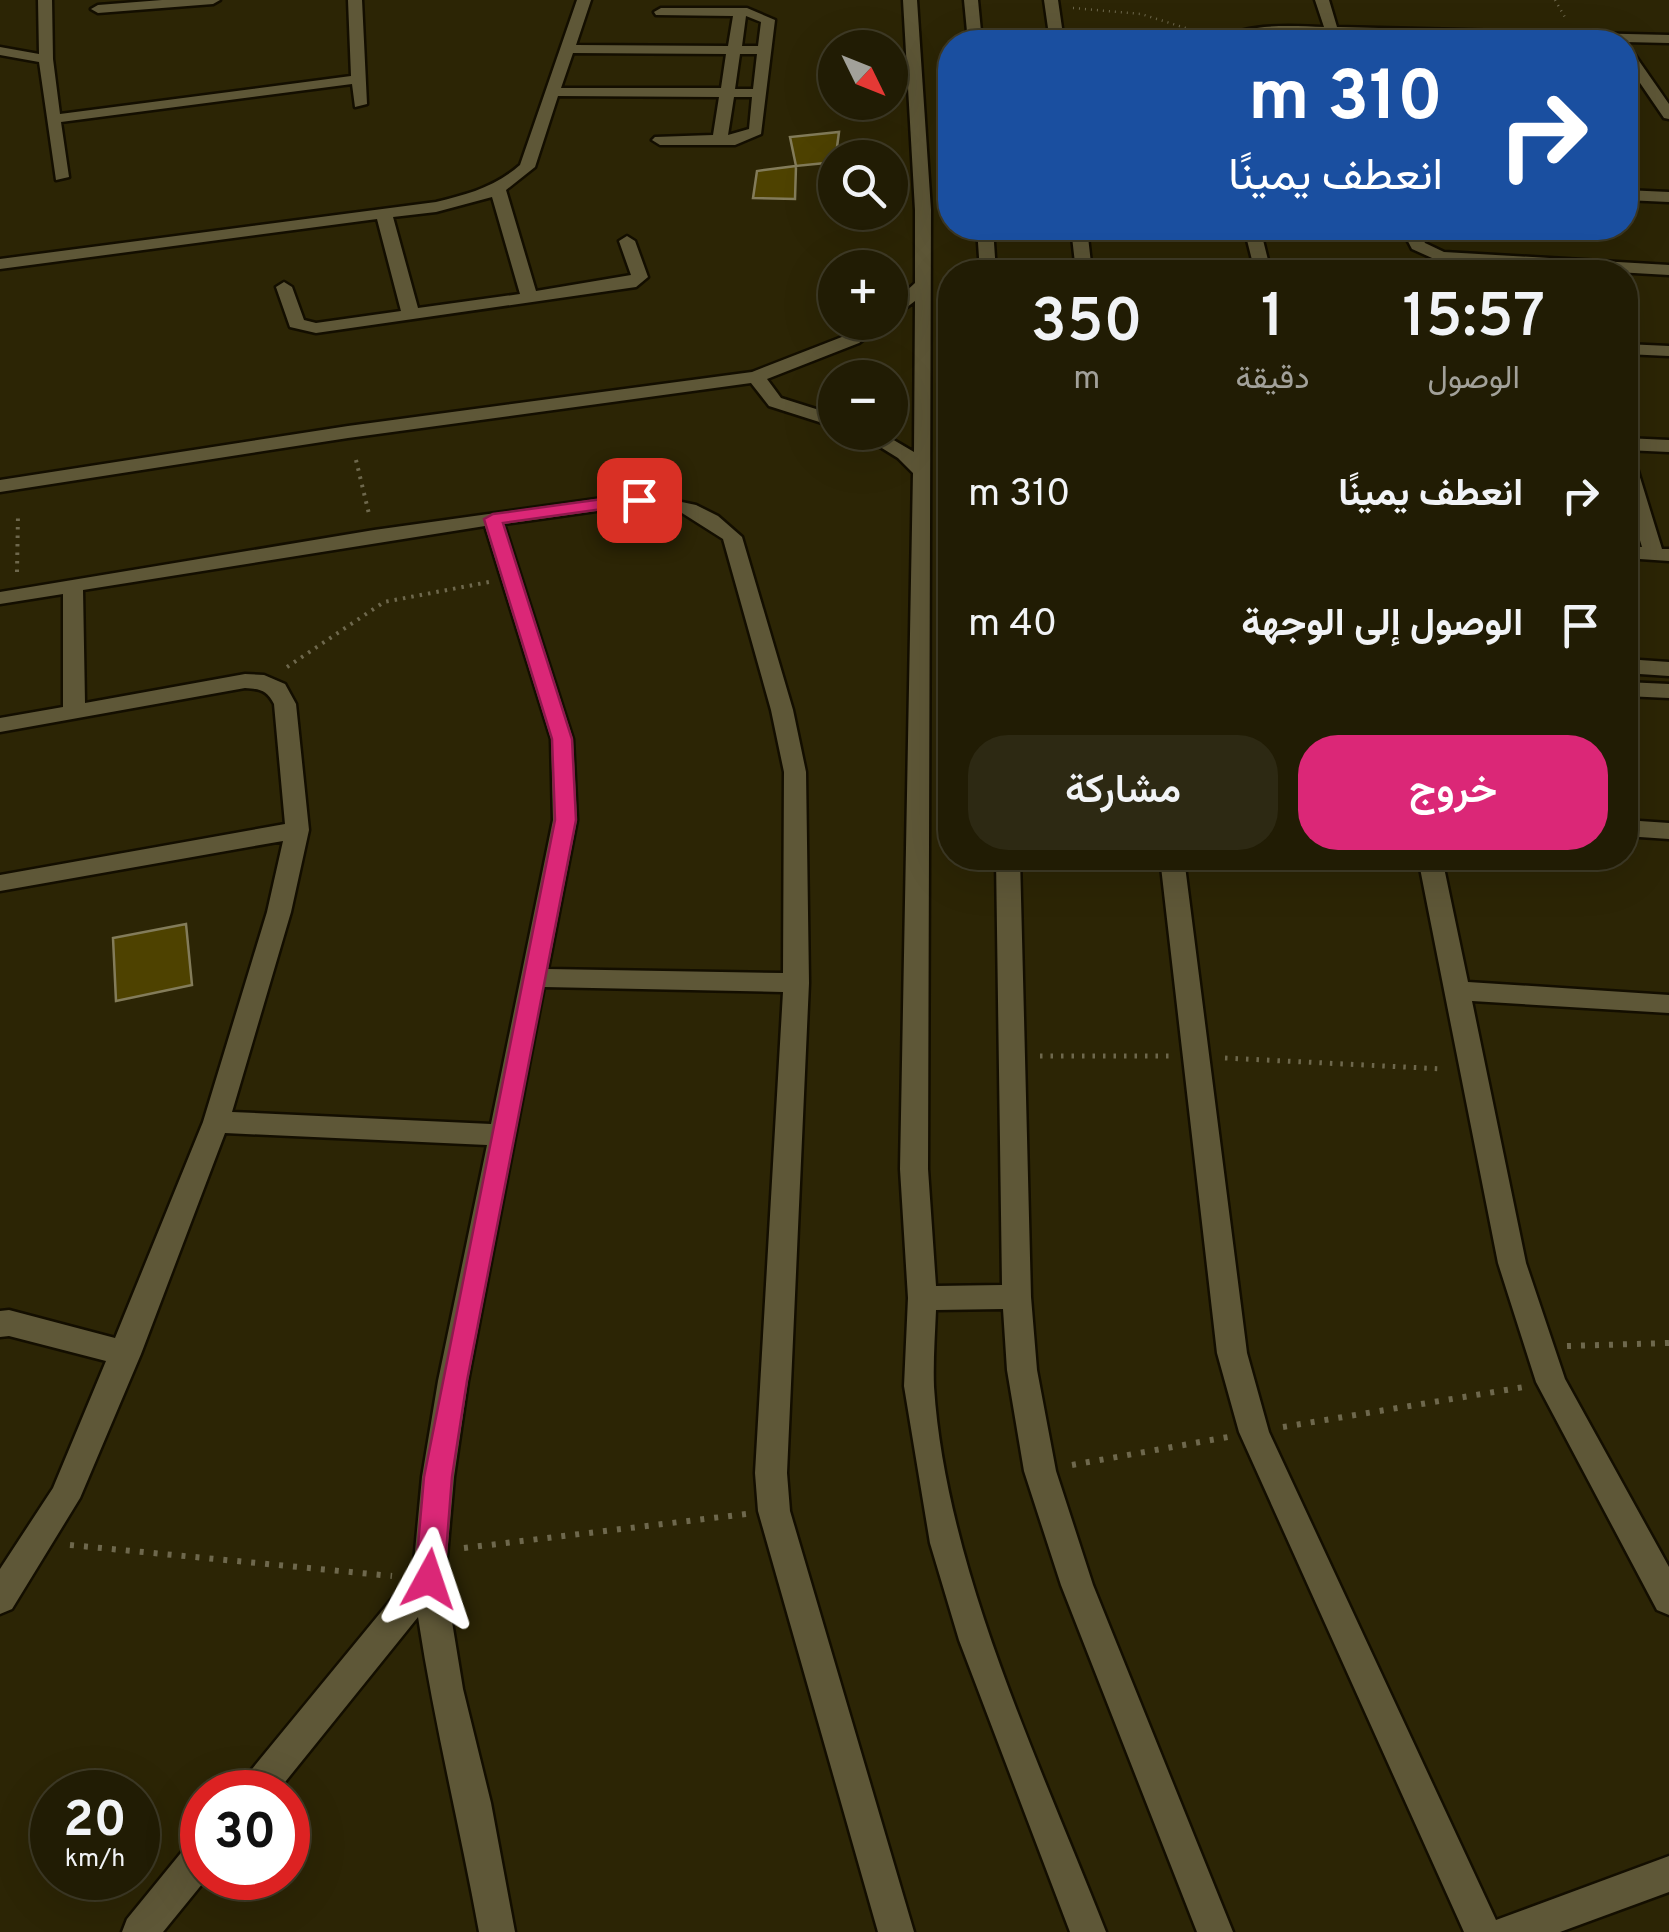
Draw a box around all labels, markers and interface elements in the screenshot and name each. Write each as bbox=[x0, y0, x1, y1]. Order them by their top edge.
north arrow bbox=[818, 30, 908, 120]
map controls bbox=[818, 30, 908, 450]
text: 310 m bbox=[1248, 56, 1443, 145]
icon: right bbox=[1478, 70, 1608, 200]
button: search bbox=[818, 140, 908, 230]
text: انعطف يمينًا bbox=[1228, 149, 1443, 206]
button: + bbox=[818, 250, 908, 340]
text: 1 bbox=[1261, 282, 1284, 358]
text: 15:57 bbox=[1402, 282, 1545, 358]
text: 350 bbox=[1031, 287, 1143, 363]
button: − bbox=[818, 360, 908, 450]
text: m bbox=[1073, 360, 1100, 400]
text: دقيقة bbox=[1235, 360, 1309, 400]
text: الوصول bbox=[1428, 360, 1520, 400]
pin bbox=[597, 458, 682, 543]
icon: right bbox=[1553, 468, 1608, 523]
text: 310 m bbox=[968, 471, 1071, 520]
text: انعطف يمينًا bbox=[1338, 471, 1523, 520]
icon: arrive bbox=[612, 473, 667, 528]
icon: arrive bbox=[1553, 598, 1608, 653]
text: 40 m bbox=[968, 601, 1057, 650]
text: الوصول إلى الوجهة bbox=[1241, 601, 1523, 650]
button: مشاركة bbox=[968, 735, 1278, 850]
button: خروج bbox=[1298, 735, 1608, 850]
position arrow bbox=[377, 1527, 481, 1631]
speed limit sign: 30 bbox=[180, 1770, 310, 1900]
text: 20 bbox=[63, 1791, 127, 1854]
text: km/h bbox=[65, 1844, 125, 1876]

